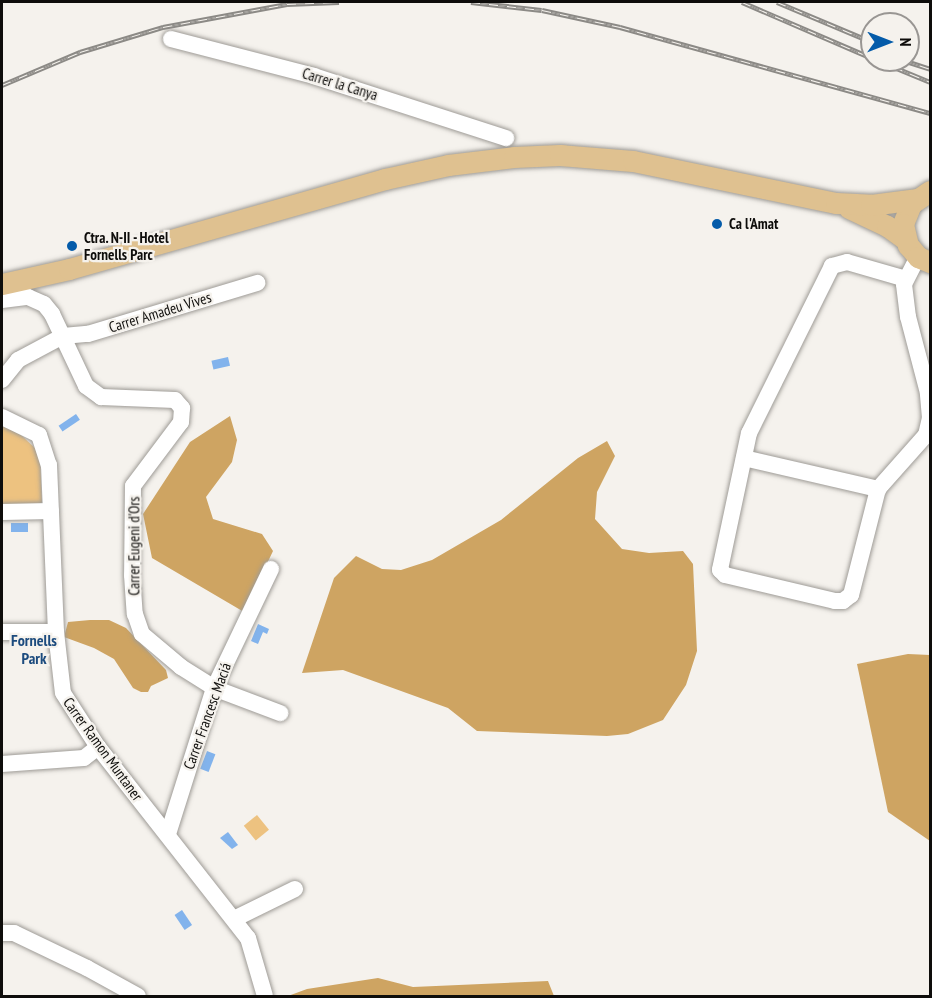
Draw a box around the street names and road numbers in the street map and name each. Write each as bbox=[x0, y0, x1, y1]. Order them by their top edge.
street label: Carrer la Canya bbox=[300, 64, 380, 104]
street label: Carrer Amadeu Vives bbox=[106, 288, 214, 336]
street label: Carrer Eugeni d'Ors bbox=[125, 496, 143, 596]
street label: Carrer Francesc Maciá bbox=[179, 660, 235, 772]
street label: Carrer Ramon Muntaner bbox=[59, 694, 147, 804]

